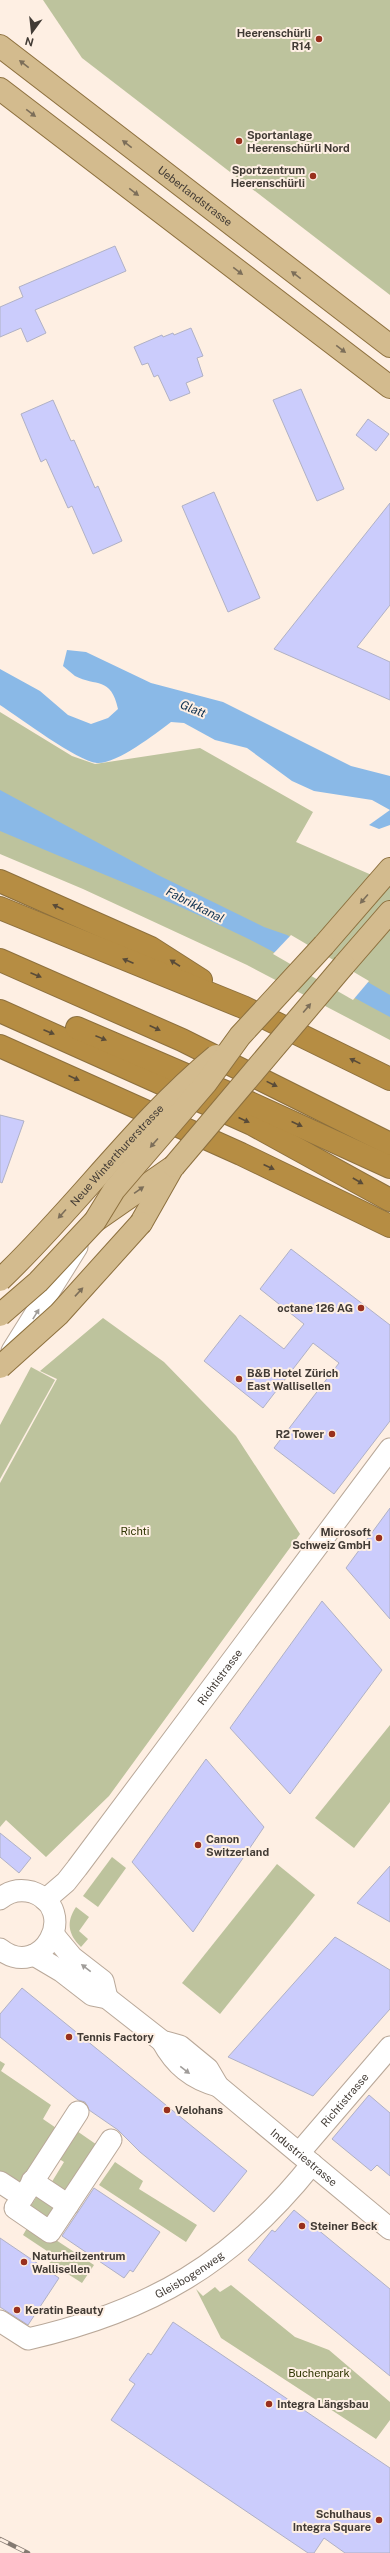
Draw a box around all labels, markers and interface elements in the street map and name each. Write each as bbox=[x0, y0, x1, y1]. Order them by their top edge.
north arrow bbox=[12, 12, 52, 52]
place label: Heerenschürli R14 bbox=[237, 27, 311, 52]
marker: Heerenschürli R14 bbox=[314, 34, 324, 44]
text: N bbox=[24, 35, 35, 49]
one-way arrow bbox=[19, 60, 30, 69]
one-way arrow bbox=[26, 108, 36, 116]
place label: Sportanlage Heerenschürli Nord bbox=[247, 129, 350, 154]
marker: Sportanlage Heerenschürli Nord bbox=[234, 136, 244, 146]
one-way arrow bbox=[122, 140, 133, 148]
street label: Ueberlandstrasse bbox=[155, 164, 235, 228]
place label: Sportzentrum Heerenschürli bbox=[231, 164, 305, 189]
marker: Sportzentrum Heerenschürli bbox=[308, 171, 318, 181]
one-way arrow bbox=[129, 187, 140, 196]
one-way arrow bbox=[232, 266, 243, 275]
one-way arrow bbox=[291, 270, 302, 279]
one-way arrow bbox=[335, 345, 346, 354]
water label: Glatt bbox=[178, 698, 208, 721]
water label: Fabrikkanal bbox=[164, 884, 226, 926]
one-way arrow bbox=[360, 894, 369, 904]
one-way arrow bbox=[52, 903, 64, 910]
one-way arrow bbox=[122, 958, 134, 964]
one-way arrow bbox=[170, 959, 180, 967]
one-way arrow bbox=[30, 972, 41, 978]
one-way arrow bbox=[303, 1003, 312, 1013]
one-way arrow bbox=[149, 1025, 160, 1031]
one-way arrow bbox=[43, 1029, 54, 1035]
one-way arrow bbox=[95, 1035, 107, 1041]
one-way arrow bbox=[349, 1058, 361, 1064]
one-way arrow bbox=[69, 1075, 80, 1081]
one-way arrow bbox=[266, 1081, 278, 1087]
street label: Neue Winterthurerstrasse bbox=[68, 1102, 166, 1208]
one-way arrow bbox=[238, 1117, 249, 1123]
one-way arrow bbox=[291, 1121, 302, 1127]
one-way arrow bbox=[150, 1137, 159, 1148]
one-way arrow bbox=[263, 1164, 275, 1170]
one-way arrow bbox=[352, 1178, 364, 1185]
one-way arrow bbox=[133, 1186, 144, 1194]
one-way arrow bbox=[58, 1209, 67, 1220]
one-way arrow bbox=[75, 1287, 84, 1297]
place label: octane 126 AG bbox=[277, 1302, 353, 1314]
marker: octane 126 AG bbox=[356, 1303, 366, 1313]
one-way arrow bbox=[32, 1309, 40, 1319]
place label: B&B Hotel Zürich East Wallisellen bbox=[247, 1367, 338, 1392]
marker: B&B Hotel Zürich East Wallisellen bbox=[234, 1374, 244, 1384]
place label: R2 Tower bbox=[275, 1428, 324, 1440]
marker: R2 Tower bbox=[327, 1429, 337, 1439]
park label: Richti bbox=[120, 1525, 150, 1537]
place label: Microsoft Schweiz GmbH bbox=[292, 1526, 371, 1551]
marker: Microsoft Schweiz GmbH bbox=[374, 1533, 384, 1543]
street label: Richtistrasse bbox=[195, 1647, 244, 1707]
place label: Canon Switzerland bbox=[206, 1833, 269, 1858]
marker: Canon Switzerland bbox=[193, 1840, 203, 1850]
one-way arrow bbox=[81, 1964, 92, 1972]
place label: Tennis Factory bbox=[77, 2031, 155, 2043]
marker: Tennis Factory bbox=[64, 2032, 74, 2042]
one-way arrow bbox=[180, 2066, 191, 2074]
street label: Richtistrasse bbox=[318, 2071, 371, 2129]
place label: Velohans bbox=[175, 2104, 223, 2116]
marker: Velohans bbox=[162, 2105, 172, 2115]
street label: Industriestrasse bbox=[268, 2126, 339, 2188]
place label: Steiner Beck bbox=[310, 2220, 378, 2232]
marker: Steiner Beck bbox=[297, 2221, 307, 2231]
street label: Gleisbogenweg bbox=[153, 2249, 226, 2301]
place label: Naturheilzentrum Wallisellen bbox=[32, 2250, 126, 2275]
marker: Naturheilzentrum Wallisellen bbox=[19, 2257, 29, 2267]
place label: Keratin Beauty bbox=[25, 2304, 104, 2316]
marker: Keratin Beauty bbox=[12, 2305, 22, 2315]
park label: Buchenpark bbox=[288, 2367, 350, 2379]
place label: Integra Längsbau bbox=[277, 2398, 368, 2410]
marker: Integra Längsbau bbox=[264, 2399, 274, 2409]
place label: Schulhaus Integra Square bbox=[293, 2508, 371, 2533]
marker: Schulhaus Integra Square bbox=[374, 2515, 384, 2525]

